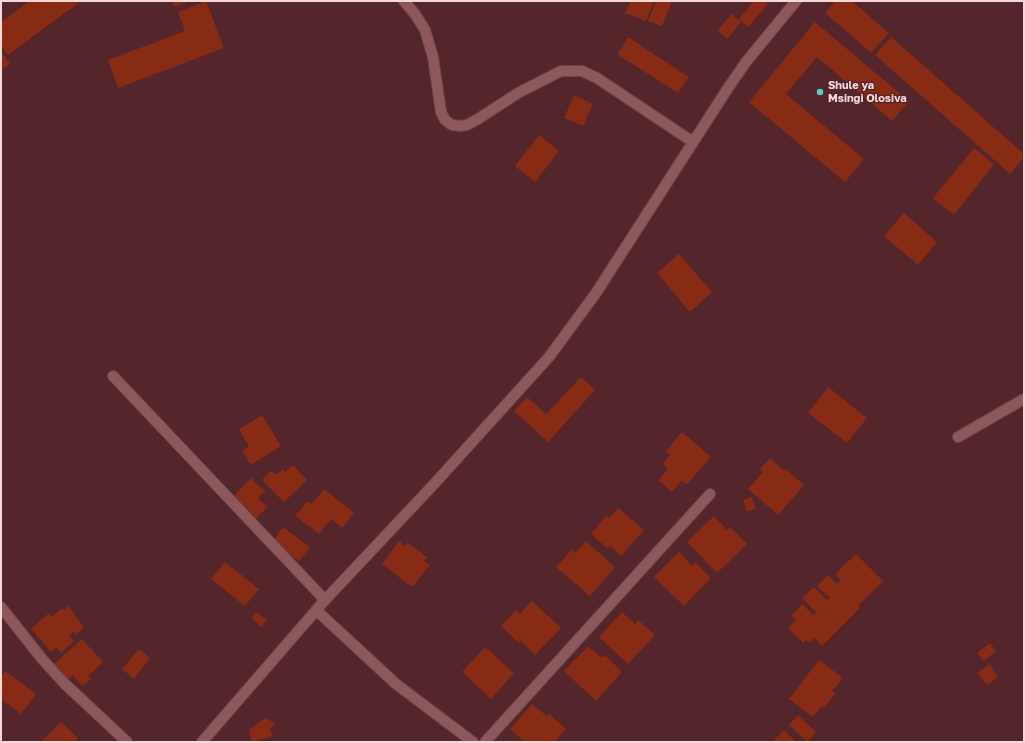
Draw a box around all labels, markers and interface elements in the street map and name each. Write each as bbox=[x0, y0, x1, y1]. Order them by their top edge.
place label: Shule ya Msingi Olosiva bbox=[828, 79, 907, 105]
marker: Shule ya Msingi Olosiva bbox=[815, 87, 825, 97]

